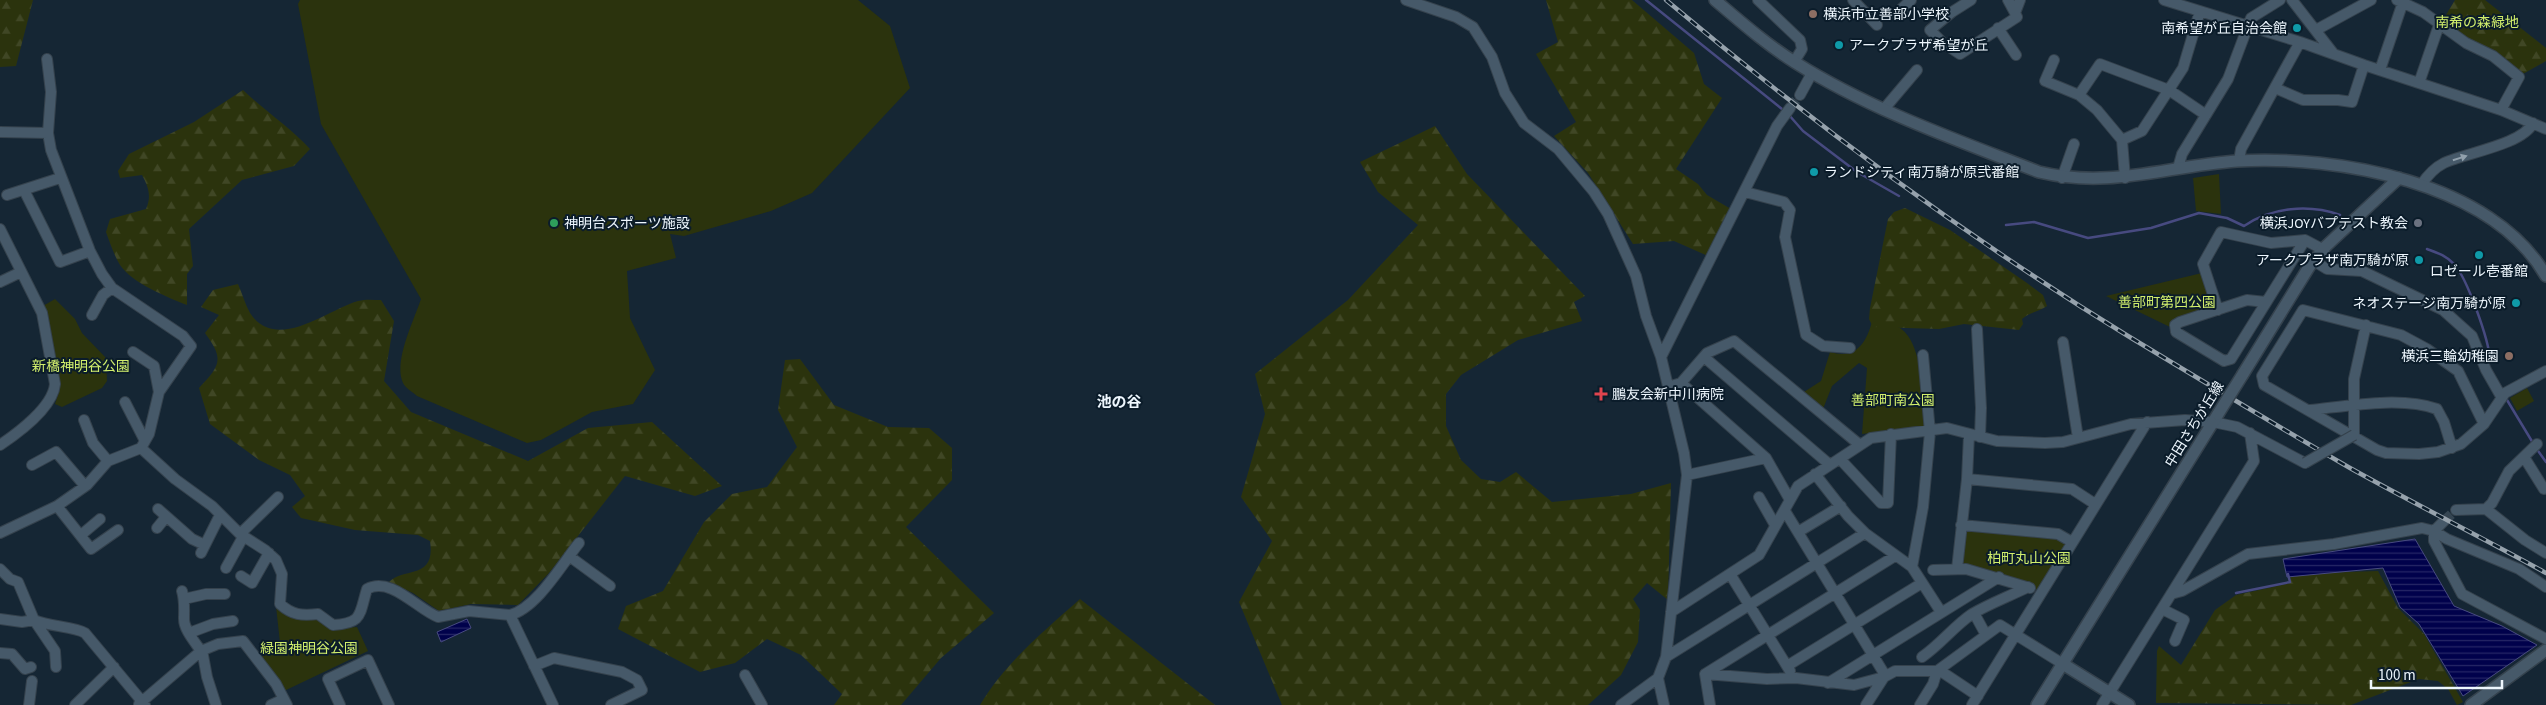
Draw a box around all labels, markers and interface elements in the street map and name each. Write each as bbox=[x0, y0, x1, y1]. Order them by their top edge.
place label: 横浜市立善部小学校 bbox=[1823, 5, 1949, 25]
marker: 横浜市立善部小学校 bbox=[1807, 8, 1819, 20]
park label: 南希の森緑地 bbox=[2435, 13, 2519, 33]
place label: 南希望が丘自治会館 bbox=[2161, 19, 2287, 39]
marker: 南希望が丘自治会館 bbox=[2291, 22, 2303, 34]
place label: アークプラザ希望が丘 bbox=[1849, 36, 1988, 56]
marker: アークプラザ希望が丘 bbox=[1833, 39, 1845, 51]
one-way arrow bbox=[2453, 154, 2468, 162]
place label: ランドシティ南万騎が原弐番館 bbox=[1824, 163, 2019, 183]
marker: ランドシティ南万騎が原弐番館 bbox=[1808, 166, 1820, 178]
place label: 神明台スポーツ施設 bbox=[564, 214, 690, 234]
place label: 横浜JOYバプテスト教会 bbox=[2260, 214, 2408, 234]
marker: 神明台スポーツ施設 bbox=[548, 217, 560, 229]
marker: 横浜JOYバプテスト教会 bbox=[2412, 217, 2424, 229]
marker: ロゼール壱番館 bbox=[2473, 249, 2485, 261]
place label: アークプラザ南万騎が原 bbox=[2256, 251, 2409, 271]
marker: アークプラザ南万騎が原 bbox=[2413, 254, 2425, 266]
place label: ロゼール壱番館 bbox=[2430, 262, 2528, 282]
park label: 善部町第四公園 bbox=[2118, 293, 2216, 313]
place label: ネオステージ南万騎が原 bbox=[2352, 294, 2506, 314]
marker: ネオステージ南万騎が原 bbox=[2510, 297, 2522, 309]
place label: 横浜三輪幼稚園 bbox=[2401, 347, 2499, 367]
marker: 横浜三輪幼稚園 bbox=[2503, 350, 2515, 362]
park label: 新橋神明谷公園 bbox=[32, 357, 130, 377]
street label: 中田さちが丘線 bbox=[2160, 378, 2229, 471]
place label: 鵬友会新中川病院 bbox=[1612, 385, 1724, 405]
marker: 鵬友会新中川病院 bbox=[1594, 387, 1608, 401]
park label: 善部町南公園 bbox=[1851, 391, 1935, 411]
district label: 池の谷 bbox=[1096, 392, 1142, 413]
park label: 柏町丸山公園 bbox=[1987, 549, 2071, 569]
park label: 緑園神明谷公園 bbox=[260, 639, 358, 659]
scale bar bbox=[2371, 658, 2502, 690]
text: 100 m bbox=[2378, 665, 2416, 686]

